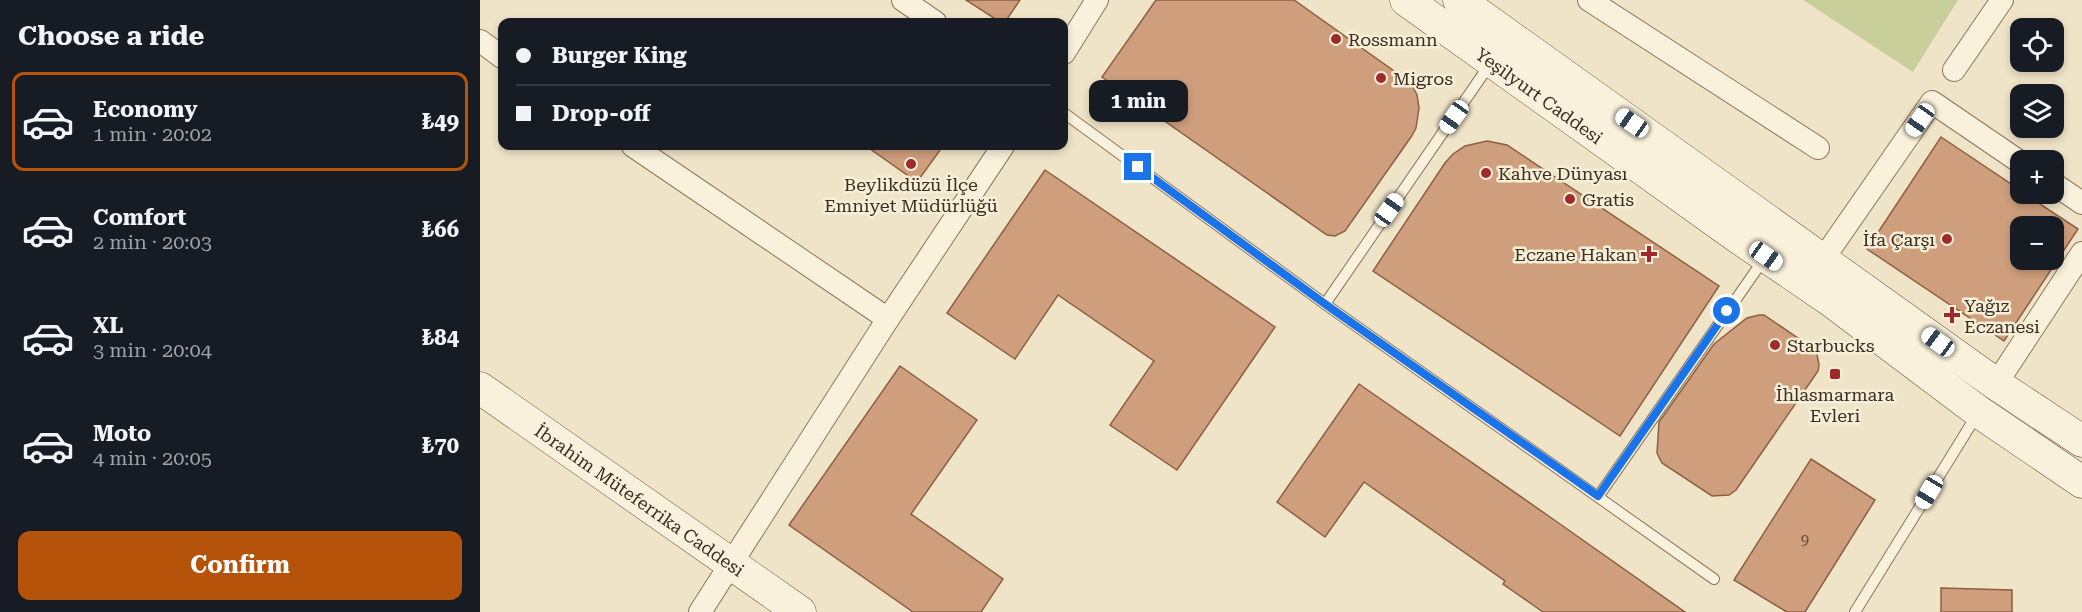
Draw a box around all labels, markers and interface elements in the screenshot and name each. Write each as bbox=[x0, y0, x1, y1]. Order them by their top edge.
map controls bbox=[2010, 18, 2064, 270]
button: locate bbox=[2010, 18, 2064, 72]
text: Choose a ride bbox=[18, 20, 204, 52]
place label: Rossmann bbox=[1348, 29, 1438, 50]
marker: Rossmann bbox=[1329, 32, 1343, 46]
text: Burger King bbox=[552, 43, 687, 68]
street label: Yeşilyurt Caddesi bbox=[1472, 43, 1607, 148]
place label: Migros bbox=[1393, 68, 1453, 89]
marker: Migros bbox=[1374, 71, 1388, 85]
callout: 1 min bbox=[1088, 80, 1188, 122]
button: layers bbox=[2010, 84, 2064, 138]
text: 1 min bbox=[1111, 89, 1166, 113]
icon: car bbox=[21, 95, 75, 149]
text: Economy bbox=[93, 97, 197, 122]
car bbox=[1436, 97, 1472, 137]
car bbox=[1902, 100, 1938, 140]
text: Drop-off bbox=[552, 101, 650, 126]
car bbox=[1612, 105, 1652, 141]
text: ₺49 bbox=[422, 109, 459, 134]
text: 1 min · 20:02 bbox=[93, 122, 212, 146]
button: + bbox=[2010, 150, 2064, 204]
route end bbox=[1124, 153, 1151, 180]
marker: Beylikdüzü İlçe Emniyet Müdürlüğü bbox=[904, 157, 918, 171]
place label: Kahve Dünyası bbox=[1498, 163, 1628, 184]
marker: Kahve Dünyası bbox=[1479, 166, 1493, 180]
place label: Beylikdüzü İlçe Emniyet Müdürlüğü bbox=[824, 174, 998, 216]
place label: Gratis bbox=[1582, 189, 1634, 210]
car bbox=[1371, 190, 1407, 230]
marker: Gratis bbox=[1563, 192, 1577, 206]
icon: car bbox=[21, 203, 75, 257]
text: Comfort bbox=[93, 205, 186, 230]
button: − bbox=[2010, 216, 2064, 270]
text: ₺66 bbox=[422, 217, 459, 242]
place label: İfa Çarşı bbox=[1863, 229, 1935, 250]
text: 2 min · 20:03 bbox=[93, 230, 212, 254]
marker: İfa Çarşı bbox=[1940, 232, 1954, 246]
car bbox=[1746, 238, 1786, 274]
place label: Eczane Hakan bbox=[1514, 244, 1637, 265]
marker: Eczane Hakan bbox=[1642, 247, 1656, 261]
place label: Yağız Eczanesi bbox=[1964, 295, 2040, 337]
route start bbox=[1713, 297, 1740, 324]
marker: Yağız Eczanesi bbox=[1945, 308, 1959, 322]
icon: car bbox=[21, 311, 75, 365]
text: XL bbox=[93, 313, 123, 338]
car bbox=[1918, 324, 1958, 360]
text: ₺84 bbox=[422, 325, 459, 350]
place label: Starbucks bbox=[1787, 335, 1875, 356]
text: 3 min · 20:04 bbox=[93, 338, 212, 362]
marker: Starbucks bbox=[1768, 338, 1782, 352]
marker: İhlasmarmara Evleri bbox=[1828, 367, 1842, 381]
place label: İhlasmarmara Evleri bbox=[1776, 384, 1895, 426]
icon: car bbox=[21, 419, 75, 473]
street label: İbrahim Müteferrika Caddesi bbox=[531, 419, 749, 580]
text: Moto bbox=[93, 421, 151, 446]
text: ₺70 bbox=[422, 433, 459, 458]
text: 4 min · 20:05 bbox=[93, 446, 212, 470]
car bbox=[1912, 472, 1946, 512]
button: Confirm bbox=[18, 531, 462, 600]
house number: 9 bbox=[1801, 531, 1809, 549]

